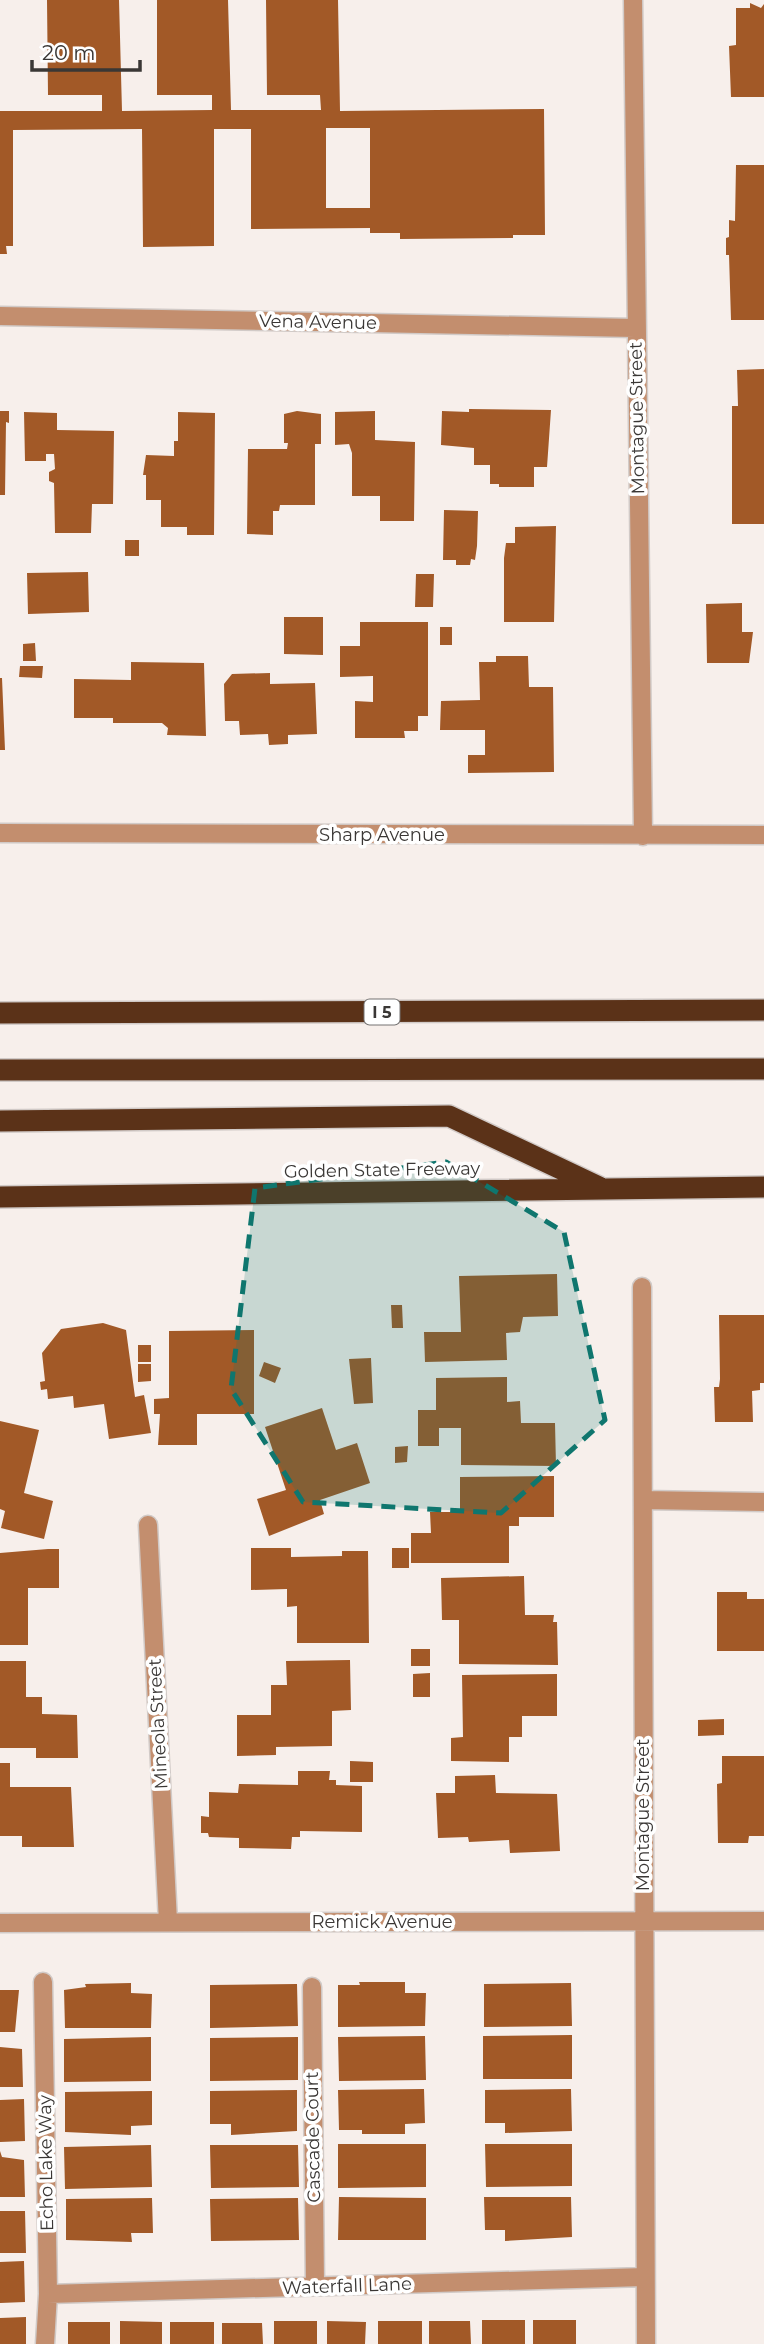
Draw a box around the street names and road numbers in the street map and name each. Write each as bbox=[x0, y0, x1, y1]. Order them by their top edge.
street label: Vena Avenue bbox=[259, 310, 377, 334]
street label: Montague Street bbox=[625, 341, 649, 495]
street label: Sharp Avenue bbox=[319, 824, 445, 846]
road number: I 5 bbox=[364, 1000, 400, 1024]
street label: Golden State Freeway bbox=[284, 1157, 481, 1183]
street label: Mineola Street bbox=[144, 1658, 172, 1790]
street label: Montague Street bbox=[632, 1739, 654, 1891]
street label: Remick Avenue bbox=[311, 1911, 453, 1933]
street label: Cascade Court bbox=[301, 2071, 325, 2203]
street label: Echo Lake Way bbox=[34, 2094, 58, 2231]
street label: Waterfall Lane bbox=[282, 2273, 412, 2299]

